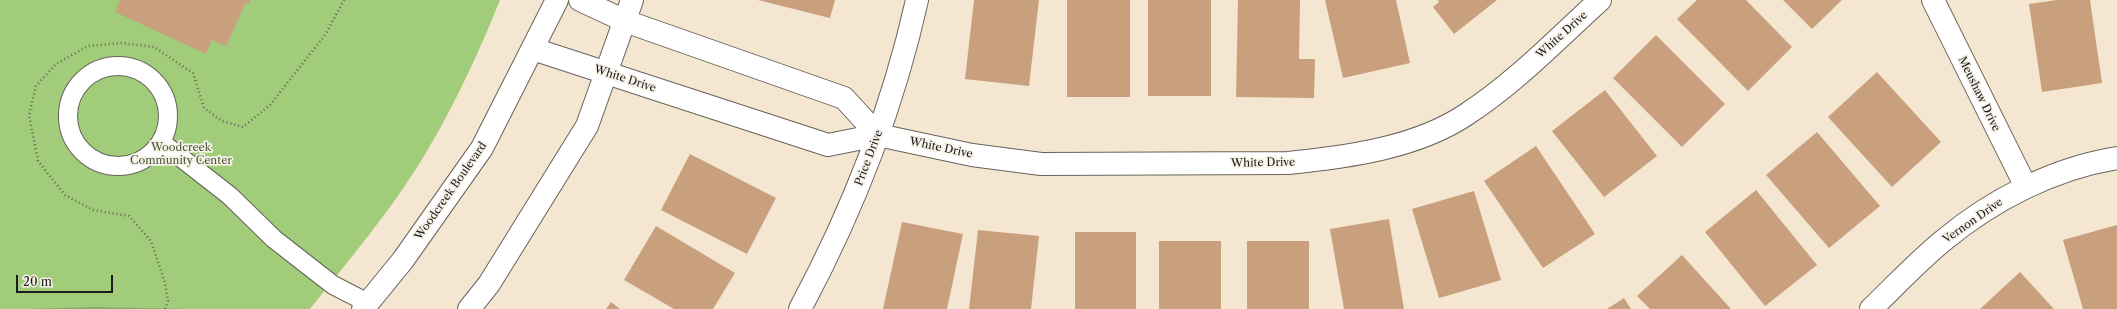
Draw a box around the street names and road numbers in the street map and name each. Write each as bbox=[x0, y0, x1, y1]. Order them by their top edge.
street label: White Drive bbox=[1534, 9, 1590, 61]
street label: Meushaw Drive bbox=[1955, 54, 2003, 134]
street label: White Drive bbox=[592, 63, 658, 95]
street label: Price Drive bbox=[852, 128, 886, 188]
street label: White Drive bbox=[908, 135, 974, 161]
street label: Woodcreek Boulevard bbox=[412, 140, 490, 242]
street label: White Drive bbox=[1231, 156, 1295, 170]
street label: Vernon Drive bbox=[1941, 196, 2005, 246]

